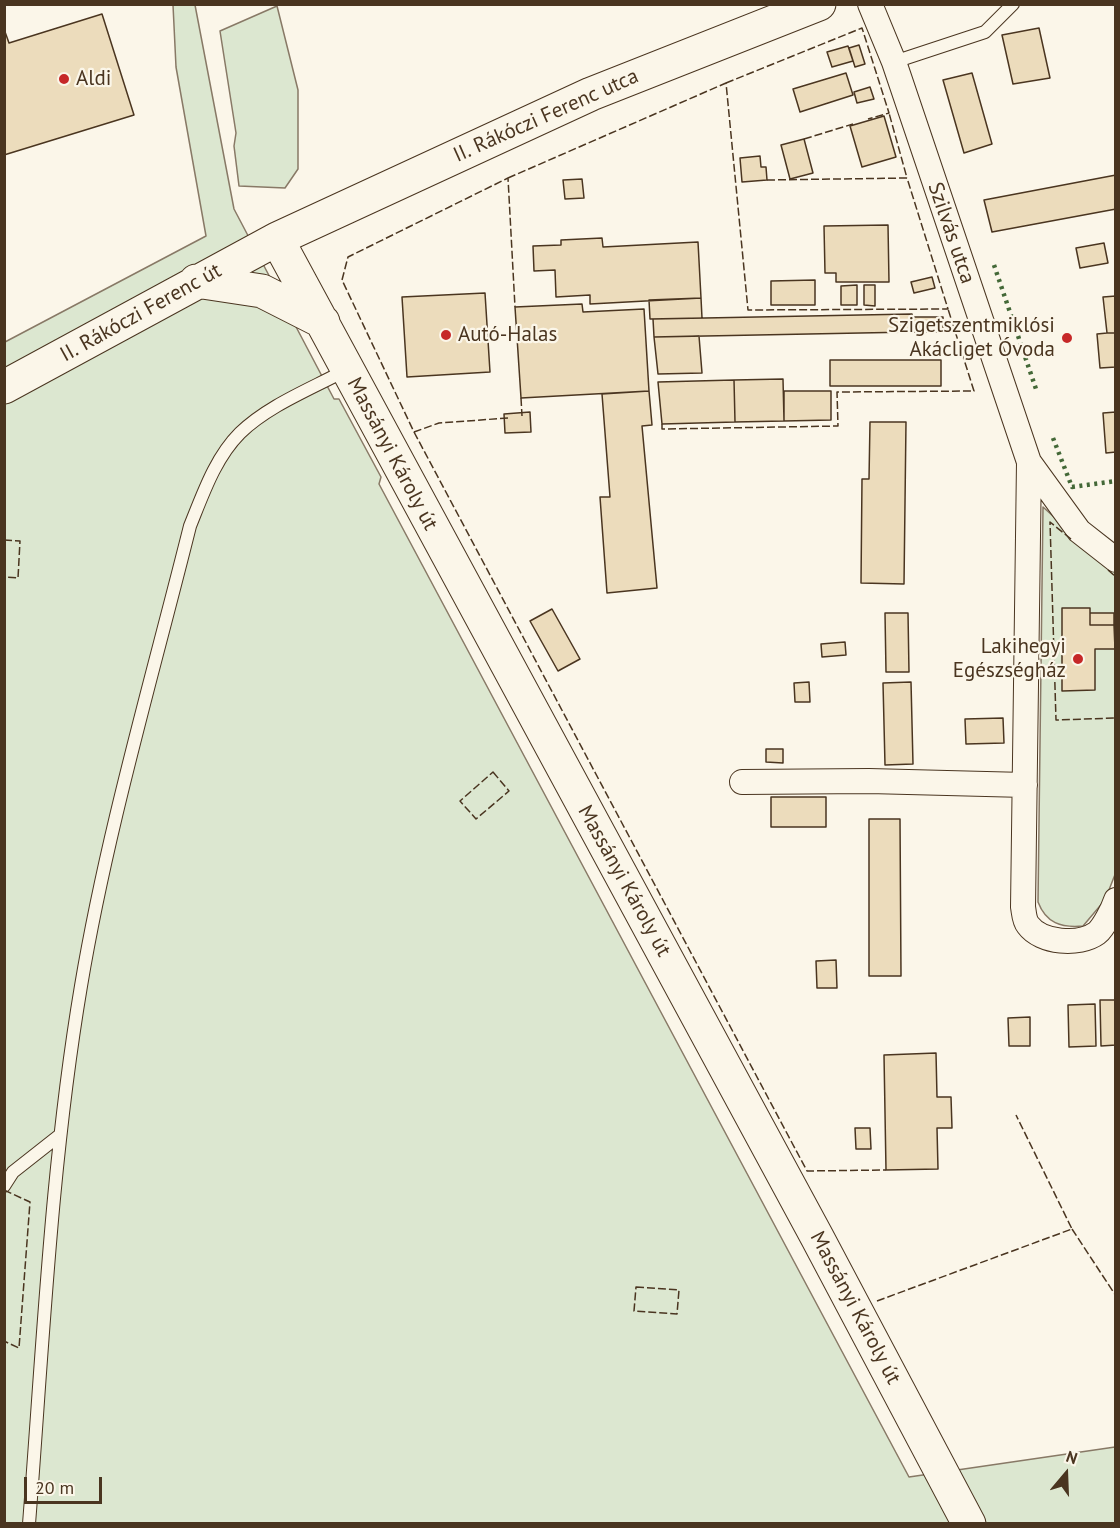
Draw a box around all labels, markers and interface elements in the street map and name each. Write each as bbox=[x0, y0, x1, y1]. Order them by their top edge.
street label: II. Rákóczi Ferenc utca bbox=[450, 64, 642, 168]
place label: Aldi bbox=[76, 66, 111, 92]
marker: Aldi bbox=[57, 72, 71, 86]
street label: Szilvás utca bbox=[922, 179, 980, 287]
street label: II. Rákóczi Ferenc út bbox=[56, 258, 226, 368]
place label: Szigetszentmiklósi Akácliget Óvoda bbox=[888, 313, 1055, 363]
place label: Autó-Halas bbox=[458, 322, 557, 348]
marker: Autó-Halas bbox=[439, 328, 453, 342]
marker: Szigetszentmiklósi Akácliget Óvoda bbox=[1060, 331, 1074, 345]
street label: Massányi Károly út bbox=[341, 373, 443, 535]
place label: Lakihegyi Egészségház bbox=[953, 634, 1066, 684]
marker: Lakihegyi Egészségház bbox=[1071, 652, 1085, 666]
street label: Massányi Károly út bbox=[572, 801, 676, 961]
street label: Massányi Károly út bbox=[804, 1227, 906, 1389]
north arrow bbox=[1036, 1444, 1096, 1504]
text: N bbox=[1064, 1446, 1080, 1468]
scale bar bbox=[27, 1465, 105, 1503]
text: 20 m bbox=[35, 1476, 74, 1499]

